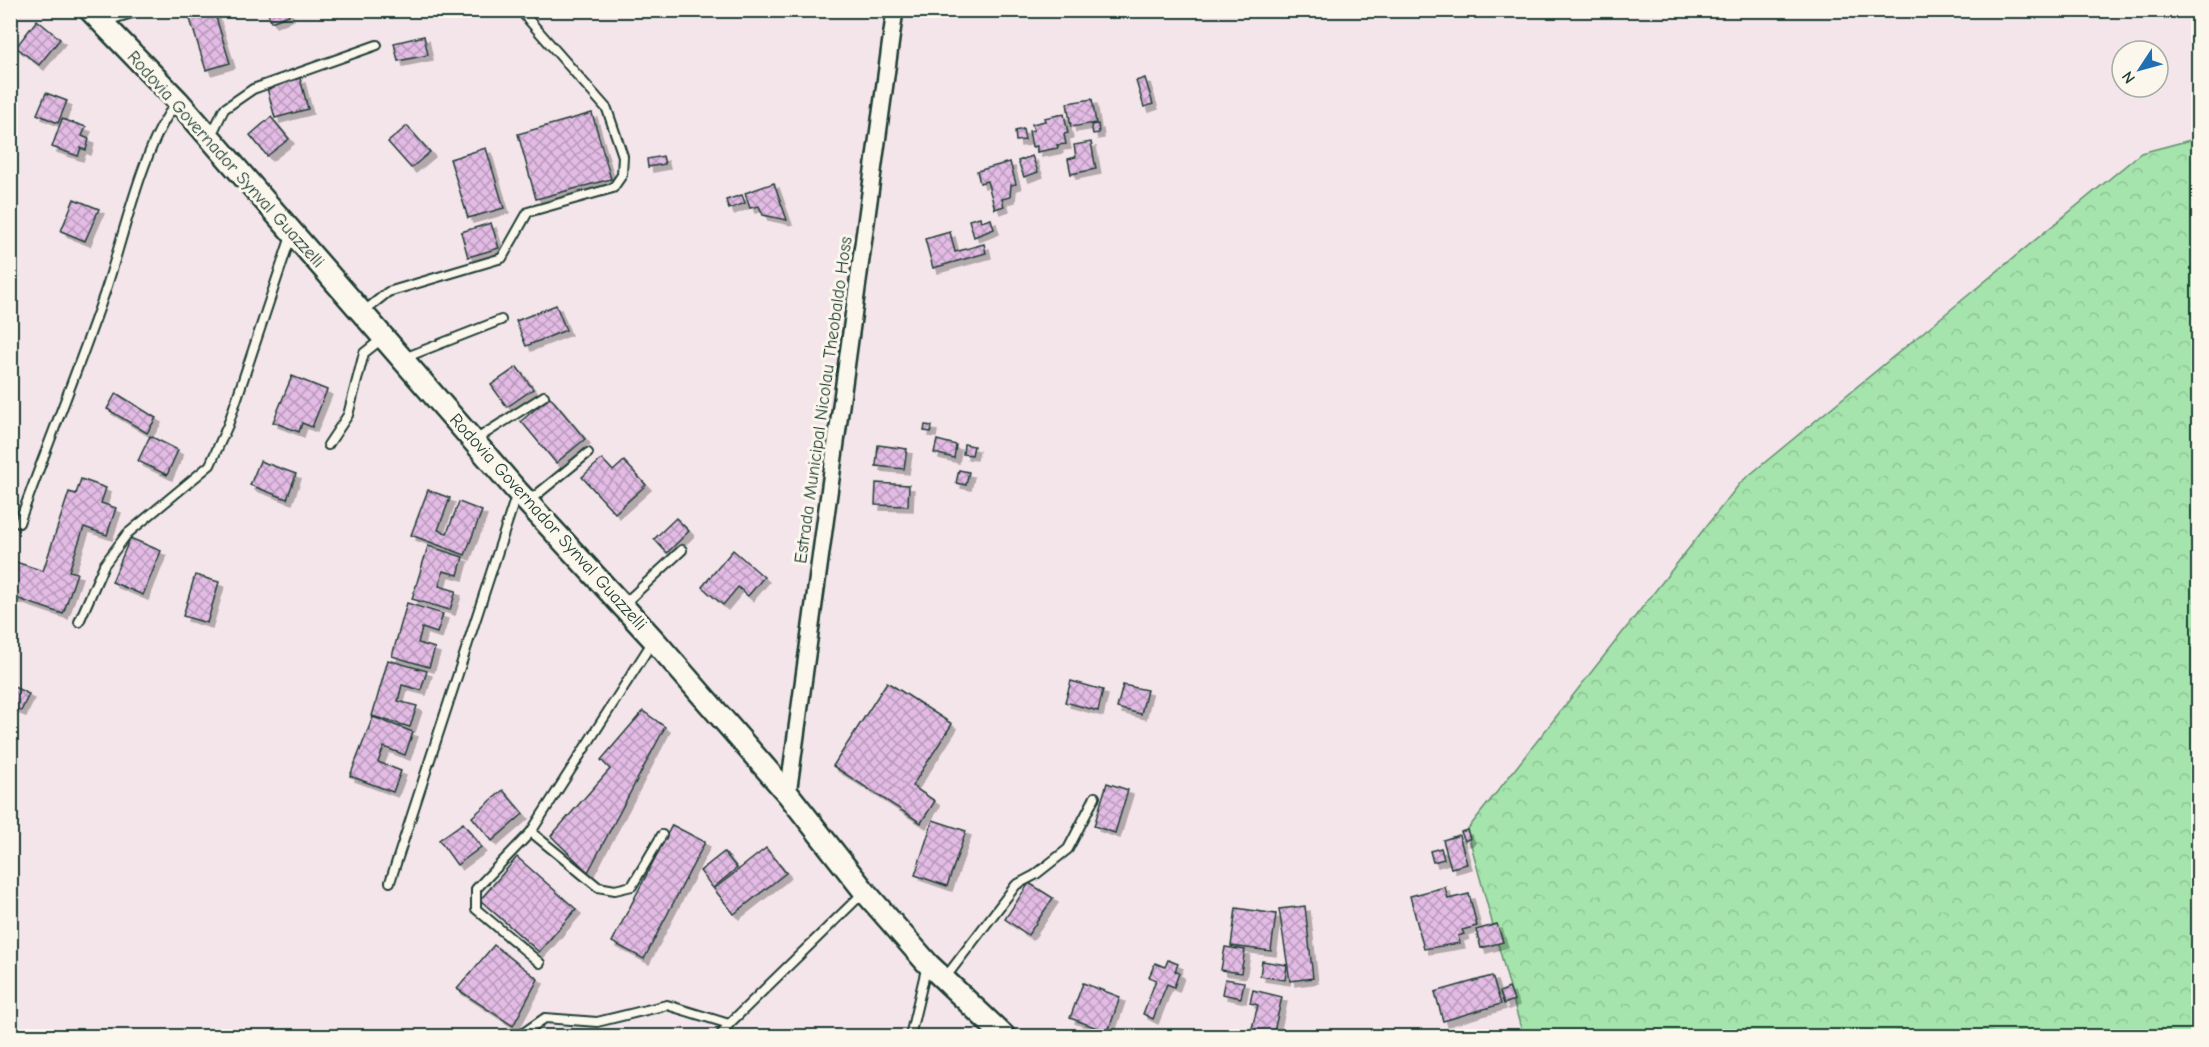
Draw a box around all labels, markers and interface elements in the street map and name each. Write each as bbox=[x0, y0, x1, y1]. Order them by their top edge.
north arrow bbox=[2110, 39, 2170, 99]
street label: Rodovia Governador Synval Guazzelli bbox=[123, 46, 329, 272]
text: N bbox=[2118, 68, 2139, 87]
street label: Estrada Municipal Nicolau Theobaldo Hoss bbox=[790, 235, 856, 565]
street label: Rodovia Governador Synval Guazzelli bbox=[445, 409, 651, 635]

